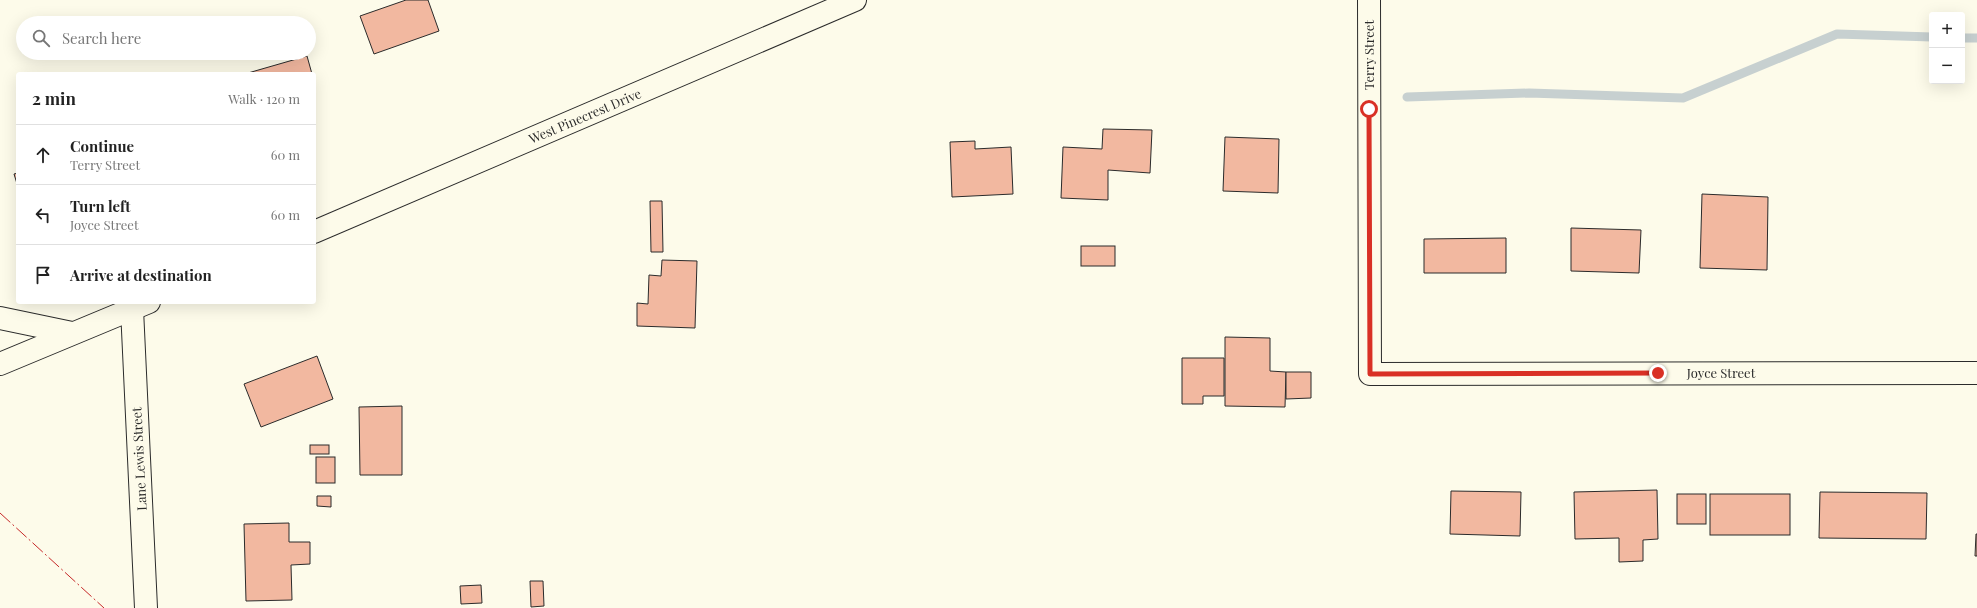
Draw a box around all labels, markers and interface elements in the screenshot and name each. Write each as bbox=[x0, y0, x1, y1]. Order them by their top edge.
map controls bbox=[1929, 12, 1965, 84]
button: + bbox=[1929, 12, 1965, 48]
search box bbox=[16, 16, 316, 60]
street label: Terry Street bbox=[1360, 20, 1377, 90]
icon: search bbox=[30, 27, 52, 49]
text: Search here bbox=[62, 28, 141, 48]
button: − bbox=[1929, 48, 1965, 84]
street label: West Pinecrest Drive bbox=[525, 84, 644, 147]
text: 2 min bbox=[32, 87, 76, 109]
text: Walk · 120 m bbox=[228, 90, 300, 107]
route start bbox=[1360, 100, 1378, 118]
text: Continue bbox=[70, 136, 134, 156]
icon: ahead bbox=[32, 144, 54, 166]
text: 60 m bbox=[271, 146, 300, 163]
text: Terry Street bbox=[70, 156, 140, 173]
text: Turn left bbox=[70, 196, 131, 216]
icon: left bbox=[32, 204, 54, 226]
text: 60 m bbox=[271, 206, 300, 223]
text: Joyce Street bbox=[70, 216, 138, 233]
icon: arrive bbox=[32, 264, 54, 286]
text: Arrive at destination bbox=[70, 265, 212, 285]
route end bbox=[1649, 364, 1667, 382]
street label: Joyce Street bbox=[1686, 364, 1756, 381]
street label: Lane Lewis Street bbox=[127, 406, 150, 511]

